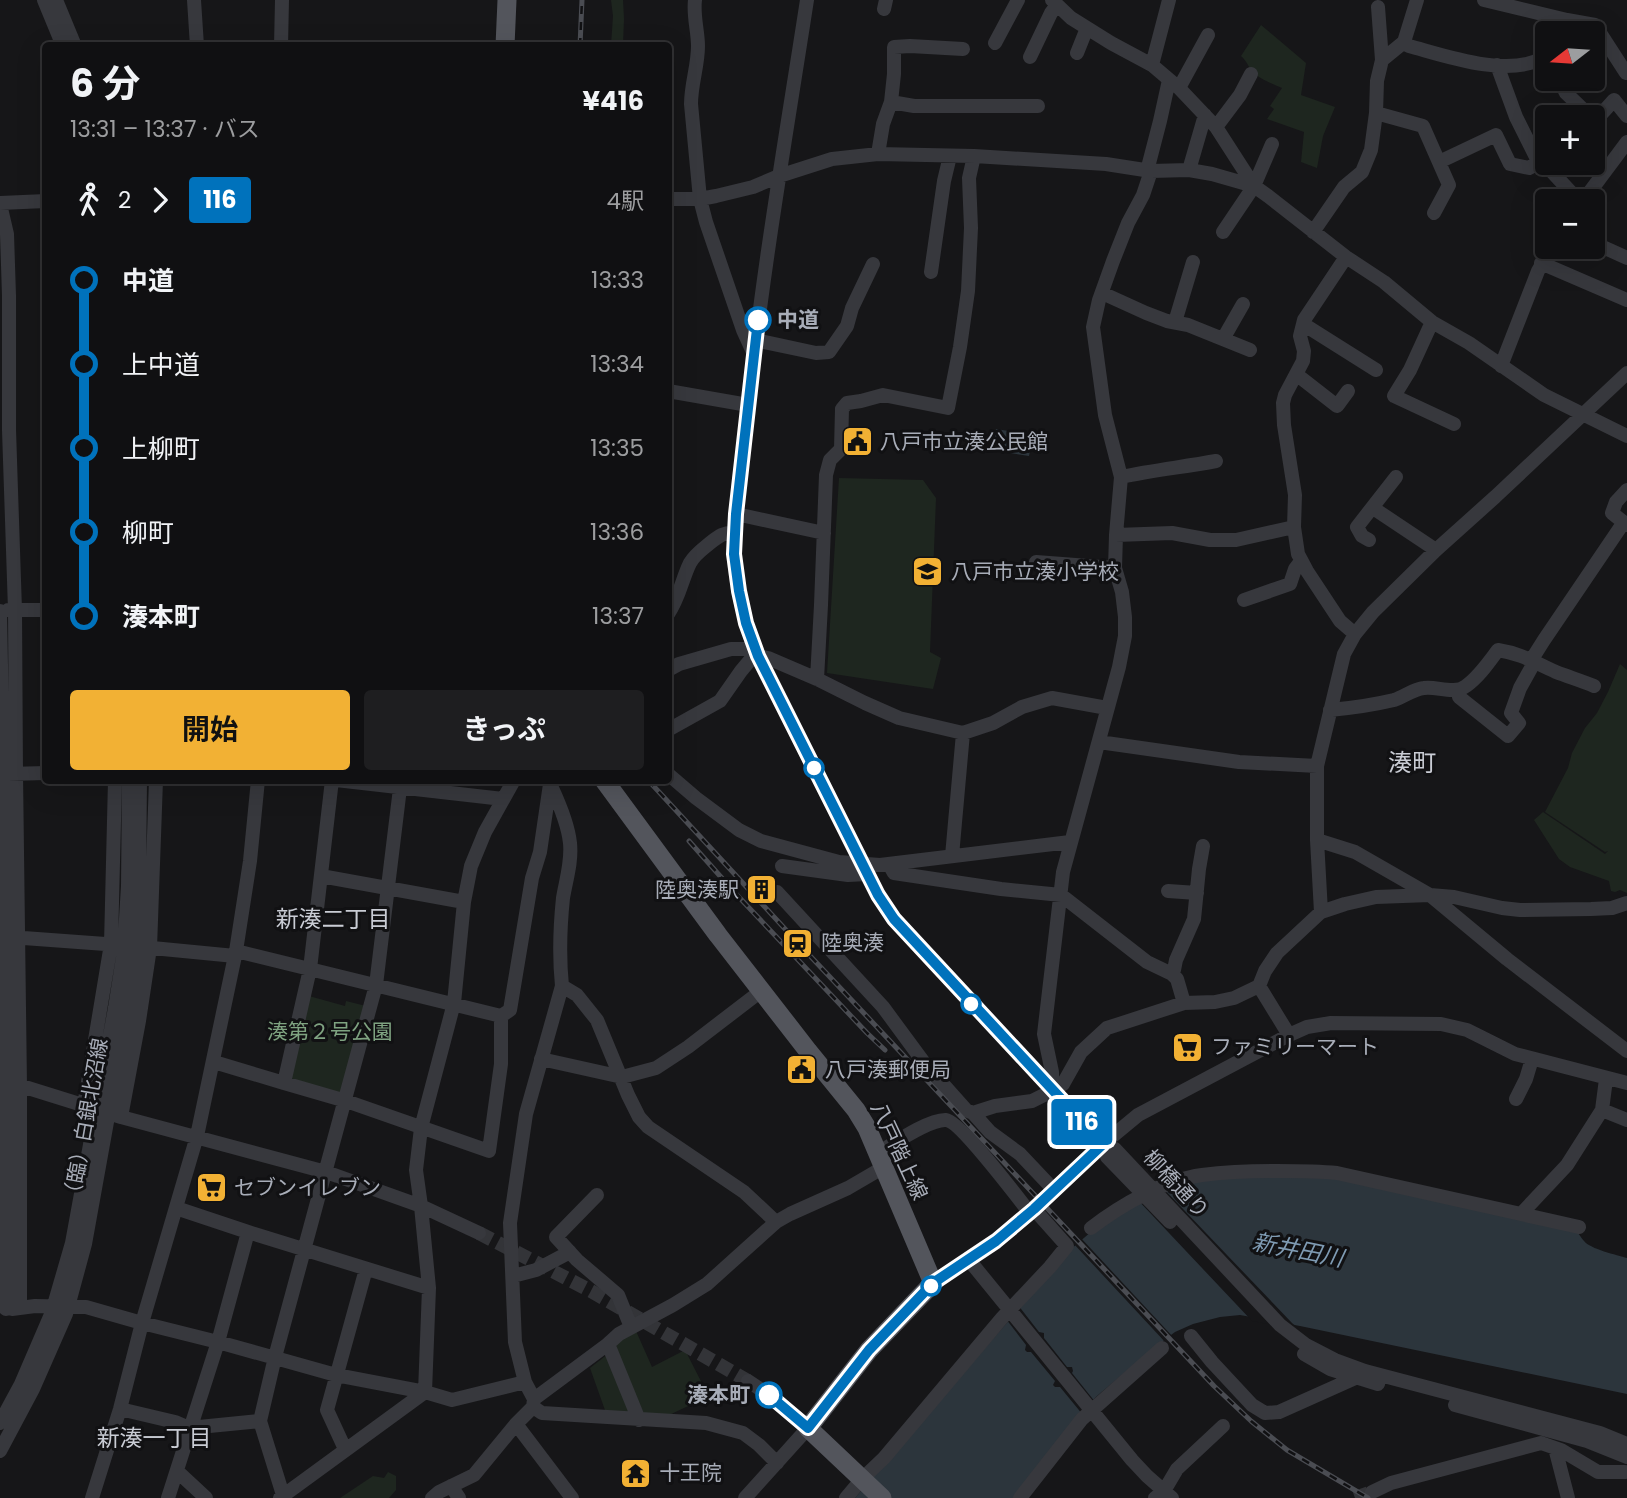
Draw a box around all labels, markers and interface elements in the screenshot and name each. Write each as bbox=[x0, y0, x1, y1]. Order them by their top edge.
north arrow bbox=[1535, 21, 1605, 91]
map controls bbox=[1535, 21, 1605, 259]
text: 6 分 bbox=[70, 57, 140, 110]
text: ¥416 bbox=[583, 83, 644, 119]
button: + bbox=[1535, 105, 1605, 175]
text: 13:31 – 13:37 · バス bbox=[70, 113, 260, 145]
icon: walk bbox=[70, 181, 108, 219]
icon: forward bbox=[141, 181, 179, 219]
text: 116 bbox=[203, 183, 237, 216]
text: 2 bbox=[118, 184, 131, 216]
text: 4駅 bbox=[607, 185, 644, 217]
button: − bbox=[1535, 189, 1605, 259]
text: 中道 bbox=[122, 263, 174, 299]
text: 13:33 bbox=[591, 264, 644, 296]
place label: 中道 bbox=[777, 305, 819, 334]
marker: 中道 bbox=[745, 307, 771, 333]
text: 上中道 bbox=[122, 347, 200, 383]
text: 13:34 bbox=[590, 348, 644, 380]
public building icon: 八戸市立湊公民館 bbox=[840, 425, 874, 459]
place label: 八戸市立湊公民館 bbox=[880, 427, 1048, 456]
text: 上柳町 bbox=[122, 431, 200, 467]
text: 13:35 bbox=[590, 432, 644, 464]
text: 柳町 bbox=[122, 515, 174, 551]
text: 13:36 bbox=[590, 516, 644, 548]
school or university icon: 八戸市立湊小学校 bbox=[911, 555, 945, 589]
place label: 八戸市立湊小学校 bbox=[951, 557, 1119, 586]
text: 湊本町 bbox=[122, 599, 200, 635]
text: 13:37 bbox=[592, 600, 644, 632]
button: 開始 bbox=[70, 690, 350, 770]
button: きっぷ bbox=[364, 690, 644, 770]
district label: 湊町 bbox=[1388, 746, 1436, 779]
unlabelled marker bbox=[804, 758, 824, 778]
building icon: 陸奥湊駅 bbox=[745, 873, 779, 907]
place label: 陸奥湊駅 bbox=[655, 875, 739, 904]
district label: 新湊二丁目 bbox=[276, 903, 391, 935]
station icon: 陸奥湊 bbox=[781, 926, 815, 960]
place label: 陸奥湊 bbox=[821, 928, 884, 957]
unlabelled marker bbox=[961, 994, 981, 1014]
park label: 湊第２号公園 bbox=[267, 1017, 393, 1046]
supermarket icon: ファミリーマート bbox=[1171, 1030, 1205, 1064]
place label: ファミリーマート bbox=[1211, 1032, 1379, 1061]
street label: （臨）白銀北沼線 bbox=[57, 1036, 114, 1206]
public building icon: 八戸湊郵便局 bbox=[785, 1053, 819, 1087]
place label: 八戸湊郵便局 bbox=[825, 1055, 951, 1084]
street label: 八戸階上線 bbox=[864, 1097, 935, 1204]
line badge: 116 bbox=[1042, 1099, 1122, 1145]
text: 116 bbox=[1065, 1105, 1099, 1138]
street label: 柳橋通り bbox=[1137, 1143, 1216, 1224]
supermarket icon: セブンイレブン bbox=[194, 1171, 228, 1205]
place label: セブンイレブン bbox=[234, 1173, 381, 1202]
water label: 新井田川 bbox=[1250, 1226, 1349, 1275]
unlabelled marker bbox=[921, 1276, 941, 1296]
place label: 湊本町 bbox=[687, 1380, 750, 1409]
marker: 湊本町 bbox=[756, 1382, 782, 1408]
district label: 新湊一丁目 bbox=[97, 1422, 212, 1454]
temple icon: 十王院 bbox=[619, 1456, 653, 1490]
place label: 十王院 bbox=[659, 1458, 722, 1487]

